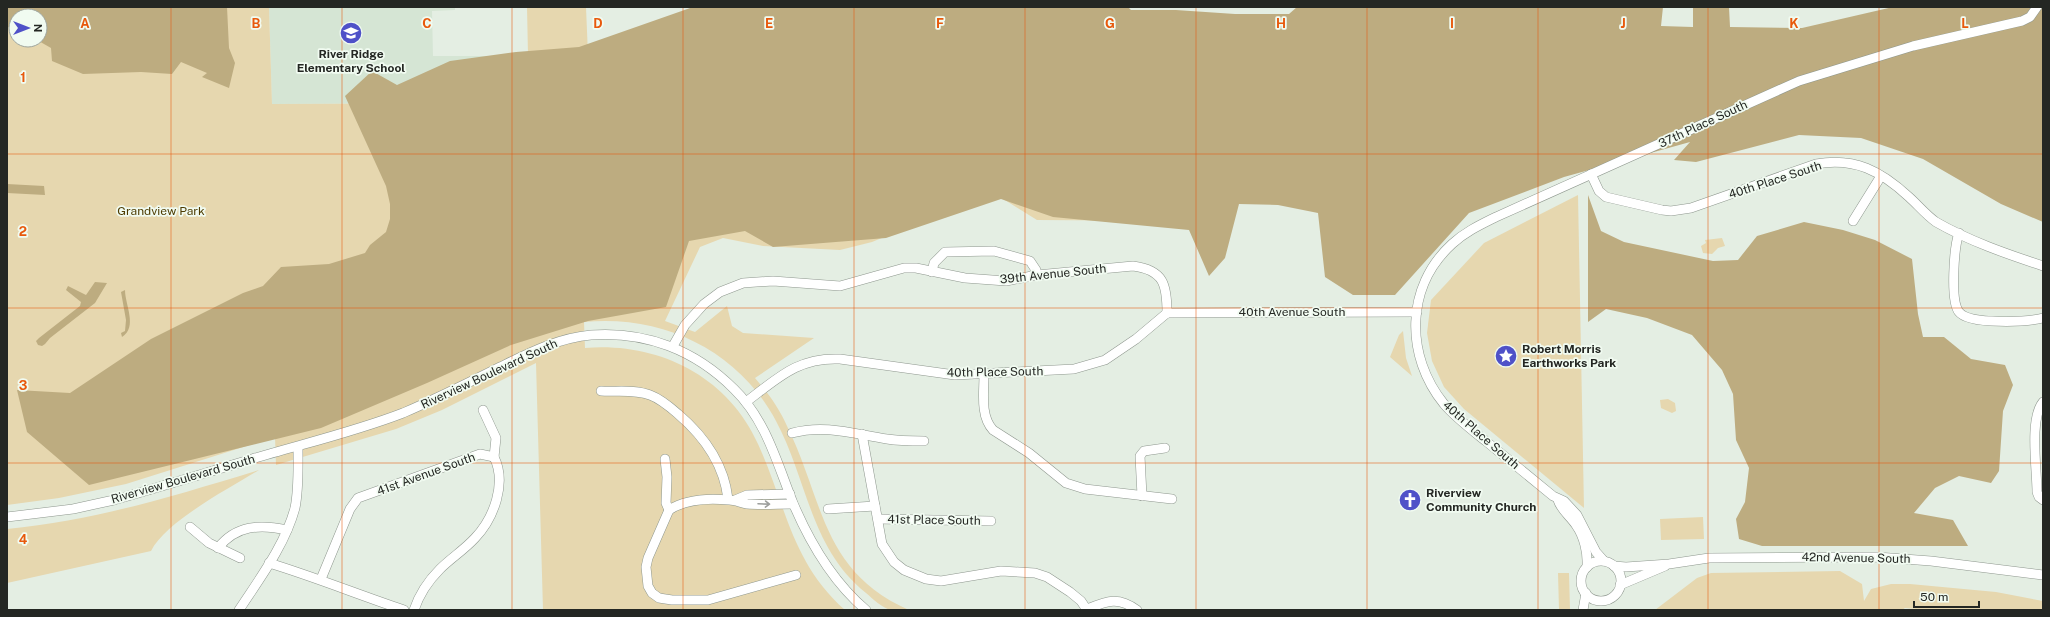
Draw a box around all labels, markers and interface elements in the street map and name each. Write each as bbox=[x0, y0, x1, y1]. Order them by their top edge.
north arrow bbox=[8, 8, 48, 48]
text: A bbox=[80, 16, 90, 31]
text: B bbox=[252, 16, 261, 31]
text: C bbox=[422, 16, 432, 31]
text: D bbox=[593, 16, 603, 31]
text: E bbox=[765, 16, 773, 31]
text: F bbox=[936, 16, 944, 31]
text: G bbox=[1105, 16, 1115, 31]
text: H bbox=[1276, 16, 1286, 31]
text: I bbox=[1450, 16, 1454, 31]
text: J bbox=[1620, 16, 1626, 31]
text: K bbox=[1789, 16, 1799, 31]
text: L bbox=[1961, 16, 1969, 31]
school or university icon: River Ridge Elementary School bbox=[338, 20, 364, 46]
text: N bbox=[32, 24, 44, 32]
place label: River Ridge Elementary School bbox=[297, 47, 405, 75]
text: 1 bbox=[20, 70, 26, 85]
street label: 37th Place South bbox=[1656, 97, 1750, 151]
street label: 40th Place South bbox=[1727, 158, 1823, 202]
park label: Grandview Park bbox=[117, 204, 205, 218]
text: 2 bbox=[19, 224, 27, 239]
street label: 39th Avenue South bbox=[999, 261, 1107, 287]
street label: 40th Avenue South bbox=[1239, 305, 1345, 319]
street label: Riverview Boulevard South bbox=[419, 336, 560, 412]
place label: Robert Morris Earthworks Park bbox=[1522, 342, 1616, 370]
place icon: Robert Morris Earthworks Park bbox=[1493, 343, 1519, 369]
street label: 40th Place South bbox=[947, 364, 1044, 380]
text: 3 bbox=[19, 378, 28, 393]
street label: 40th Place South bbox=[1440, 398, 1522, 472]
street label: 41st Avenue South bbox=[375, 450, 477, 498]
street label: Riverview Boulevard South bbox=[109, 452, 257, 506]
place label: Riverview Community Church bbox=[1426, 486, 1536, 514]
church icon: Riverview Community Church bbox=[1397, 487, 1423, 513]
one-way arrow bbox=[757, 501, 770, 508]
street label: 41st Place South bbox=[887, 512, 981, 528]
text: 4 bbox=[19, 532, 28, 547]
street label: 42nd Avenue South bbox=[1801, 550, 1911, 566]
scale bar bbox=[1914, 583, 1979, 609]
text: 50 m bbox=[1920, 590, 1948, 604]

